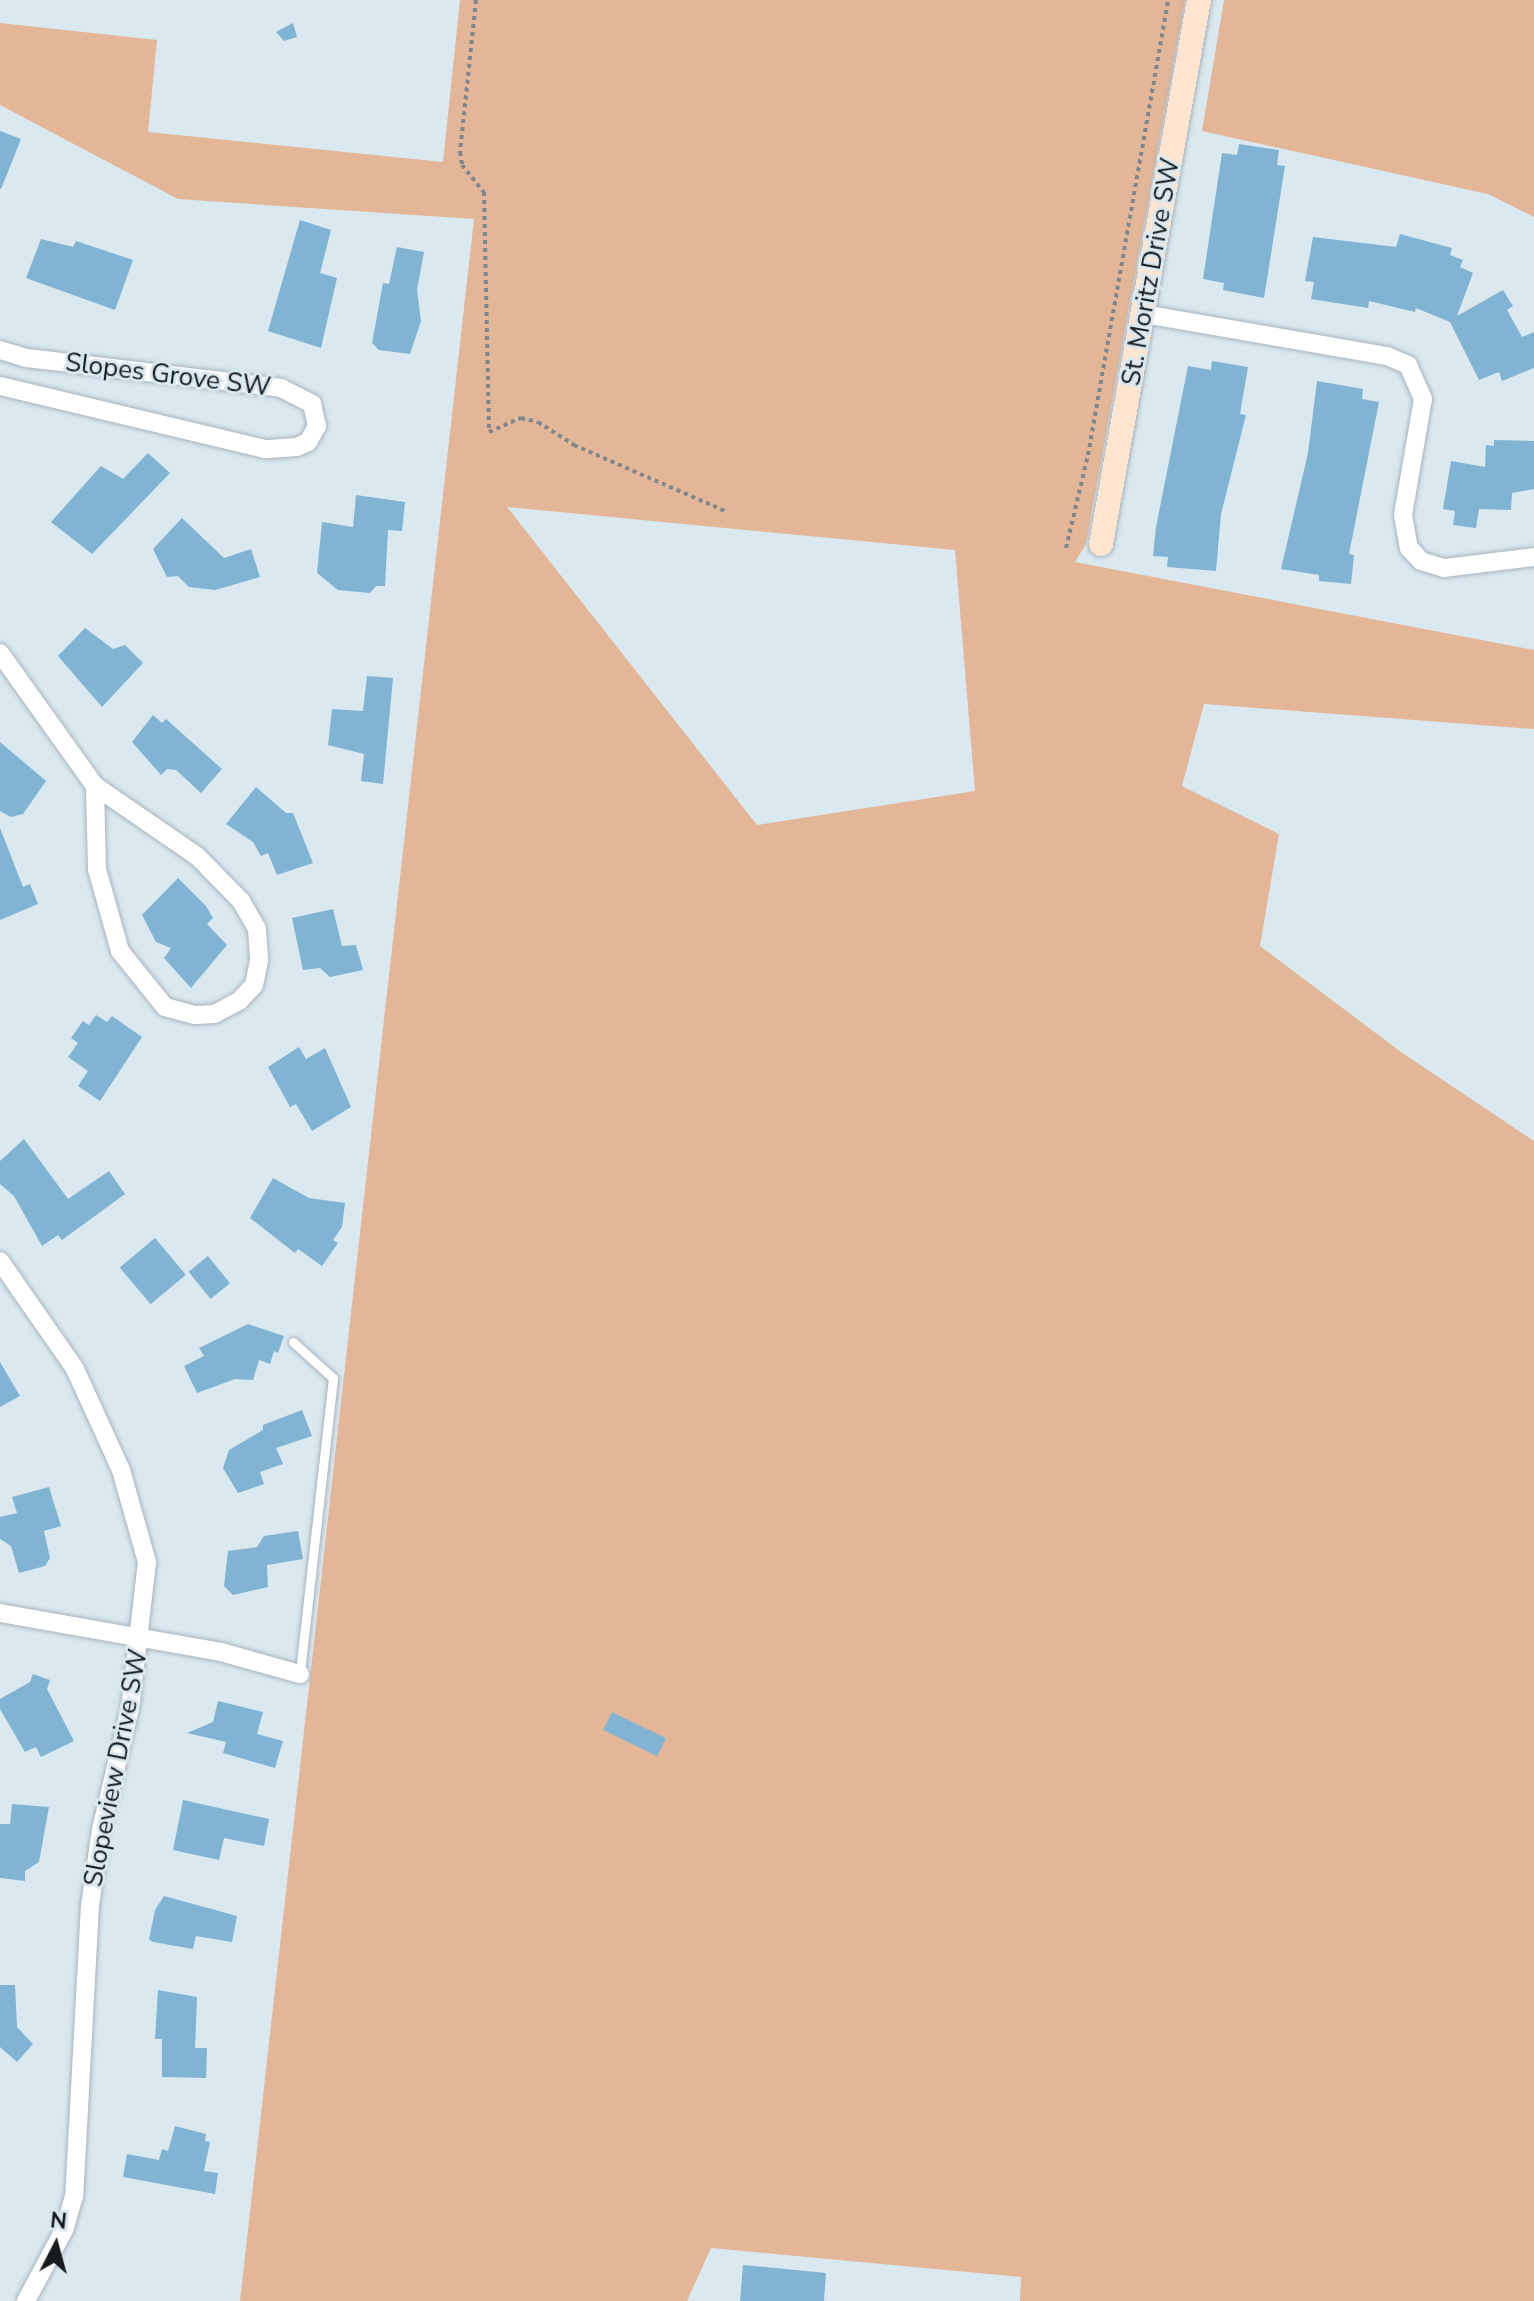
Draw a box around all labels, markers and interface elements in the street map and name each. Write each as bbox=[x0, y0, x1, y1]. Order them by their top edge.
street label: St. Moritz Drive SW bbox=[1116, 156, 1186, 388]
street label: Slopes Grove SW bbox=[64, 347, 272, 403]
street label: Slopeview Drive SW bbox=[78, 1647, 154, 1889]
north arrow bbox=[16, 2205, 96, 2285]
text: N bbox=[49, 2205, 68, 2237]

